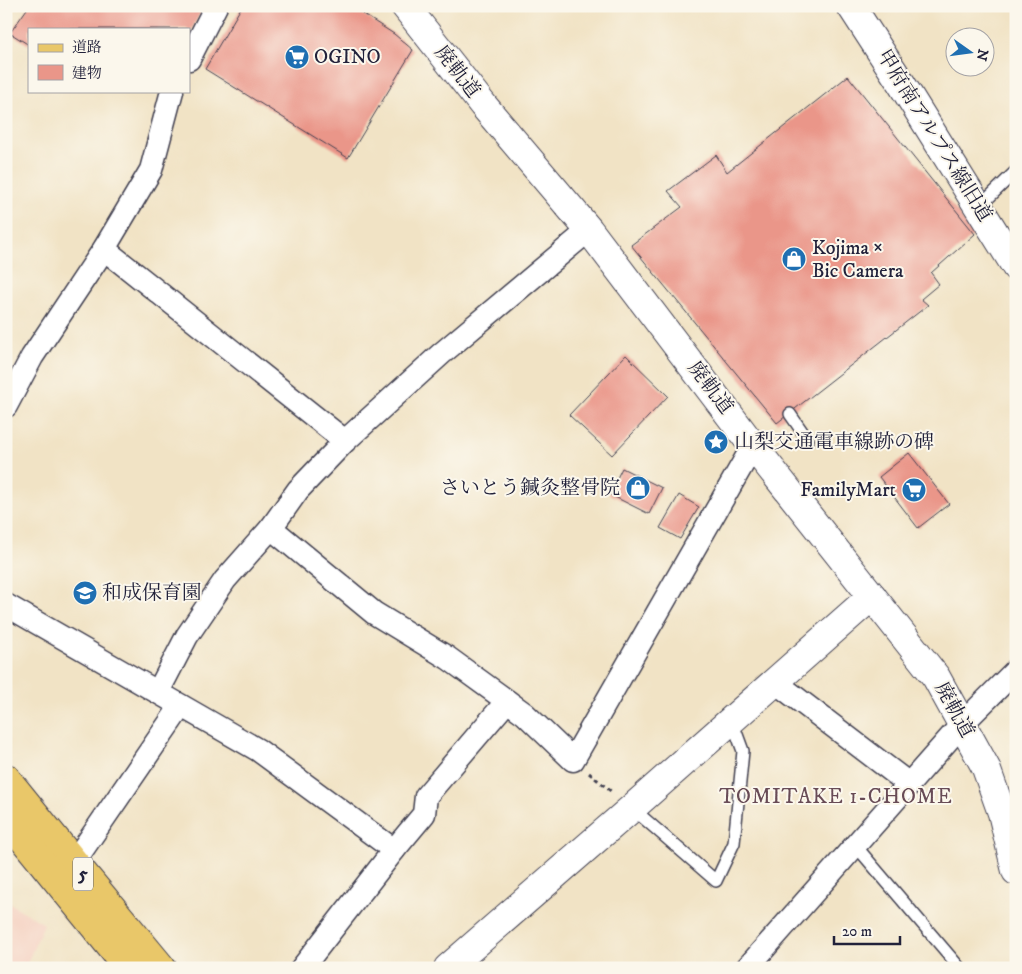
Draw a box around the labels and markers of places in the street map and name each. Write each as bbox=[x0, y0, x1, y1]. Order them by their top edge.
supermarket icon: OGINO bbox=[284, 44, 310, 70]
place label: OGINO bbox=[314, 45, 381, 70]
place label: Kojima × Bic Camera bbox=[812, 236, 904, 284]
shop icon: Kojima × Bic Camera bbox=[781, 246, 807, 272]
place icon: 山梨交通電車線跡の碑 bbox=[703, 429, 729, 455]
place label: 山梨交通電車線跡の碑 bbox=[734, 430, 934, 455]
shop icon: さいとう鍼灸整骨院 bbox=[625, 475, 651, 501]
place label: さいとう鍼灸整骨院 bbox=[440, 476, 620, 501]
supermarket icon: FamilyMart bbox=[901, 477, 927, 503]
place label: FamilyMart bbox=[800, 478, 896, 503]
school or university icon: 和成保育園 bbox=[72, 580, 98, 606]
place label: 和成保育園 bbox=[102, 581, 202, 606]

